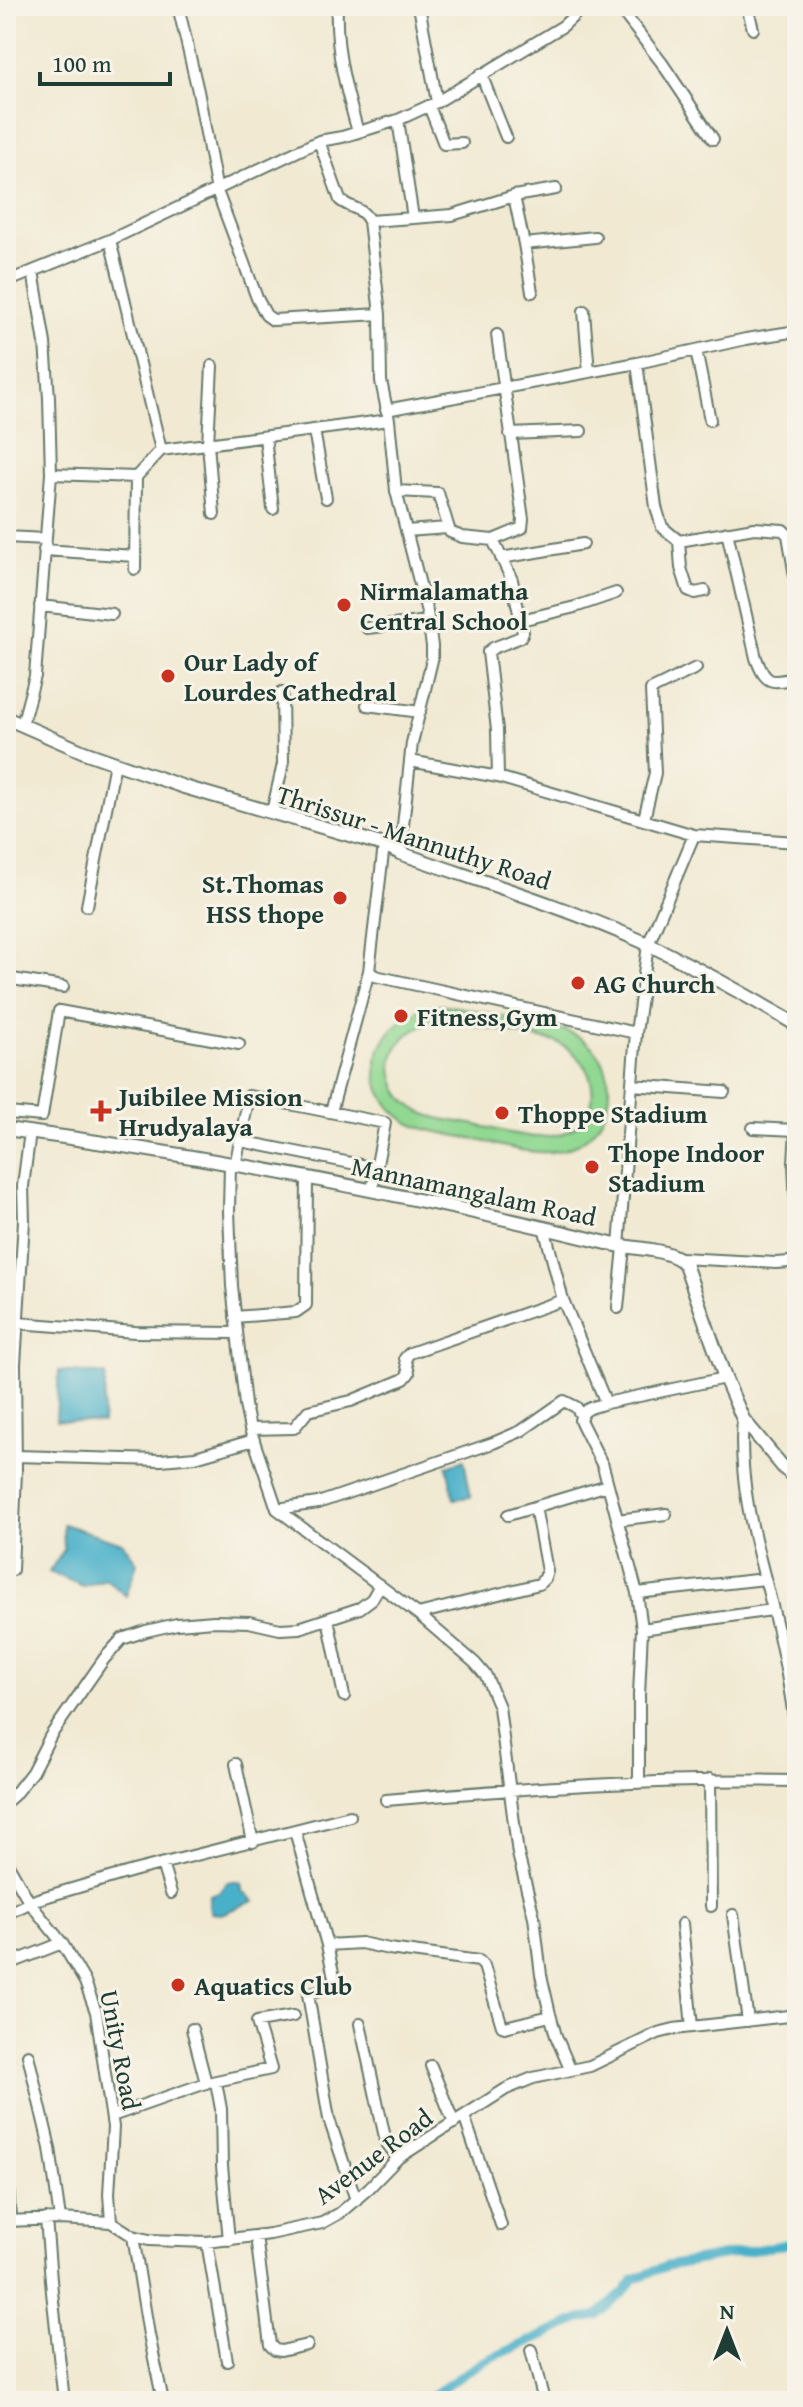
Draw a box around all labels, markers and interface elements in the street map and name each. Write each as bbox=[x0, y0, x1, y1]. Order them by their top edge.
scale bar bbox=[40, 36, 170, 86]
text: 100 m bbox=[52, 46, 112, 81]
place label: Nirmalamatha Central School bbox=[360, 571, 529, 640]
marker: Nirmalamatha Central School bbox=[335, 596, 353, 614]
place label: Our Lady of Lourdes Cathedral bbox=[184, 642, 397, 711]
marker: Our Lady of Lourdes Cathedral bbox=[159, 667, 177, 685]
street label: Thrissur - Mannuthy Road bbox=[272, 774, 556, 900]
place label: St.Thomas HSS thope bbox=[202, 864, 324, 933]
marker: St.Thomas HSS thope bbox=[331, 889, 349, 907]
place label: AG Church bbox=[594, 964, 716, 1003]
marker: AG Church bbox=[569, 974, 587, 992]
place label: Fitness,Gym bbox=[417, 997, 558, 1036]
marker: Fitness,Gym bbox=[392, 1007, 410, 1025]
place label: Juibilee Mission Hrudyalaya bbox=[115, 1077, 303, 1146]
place label: Thoppe Stadium bbox=[518, 1094, 708, 1133]
marker: Juibilee Mission Hrudyalaya bbox=[90, 1100, 112, 1122]
marker: Thoppe Stadium bbox=[493, 1104, 511, 1122]
place label: Thope Indoor Stadium bbox=[608, 1133, 765, 1202]
street label: Mannamangalam Road bbox=[348, 1146, 600, 1236]
marker: Thope Indoor Stadium bbox=[583, 1158, 601, 1176]
place label: Aquatics Club bbox=[194, 1966, 352, 2005]
marker: Aquatics Club bbox=[169, 1976, 187, 1994]
street label: Unity Road bbox=[90, 1987, 152, 2113]
street label: Avenue Road bbox=[305, 2098, 441, 2214]
north arrow bbox=[687, 2291, 767, 2371]
text: N bbox=[720, 2295, 735, 2327]

